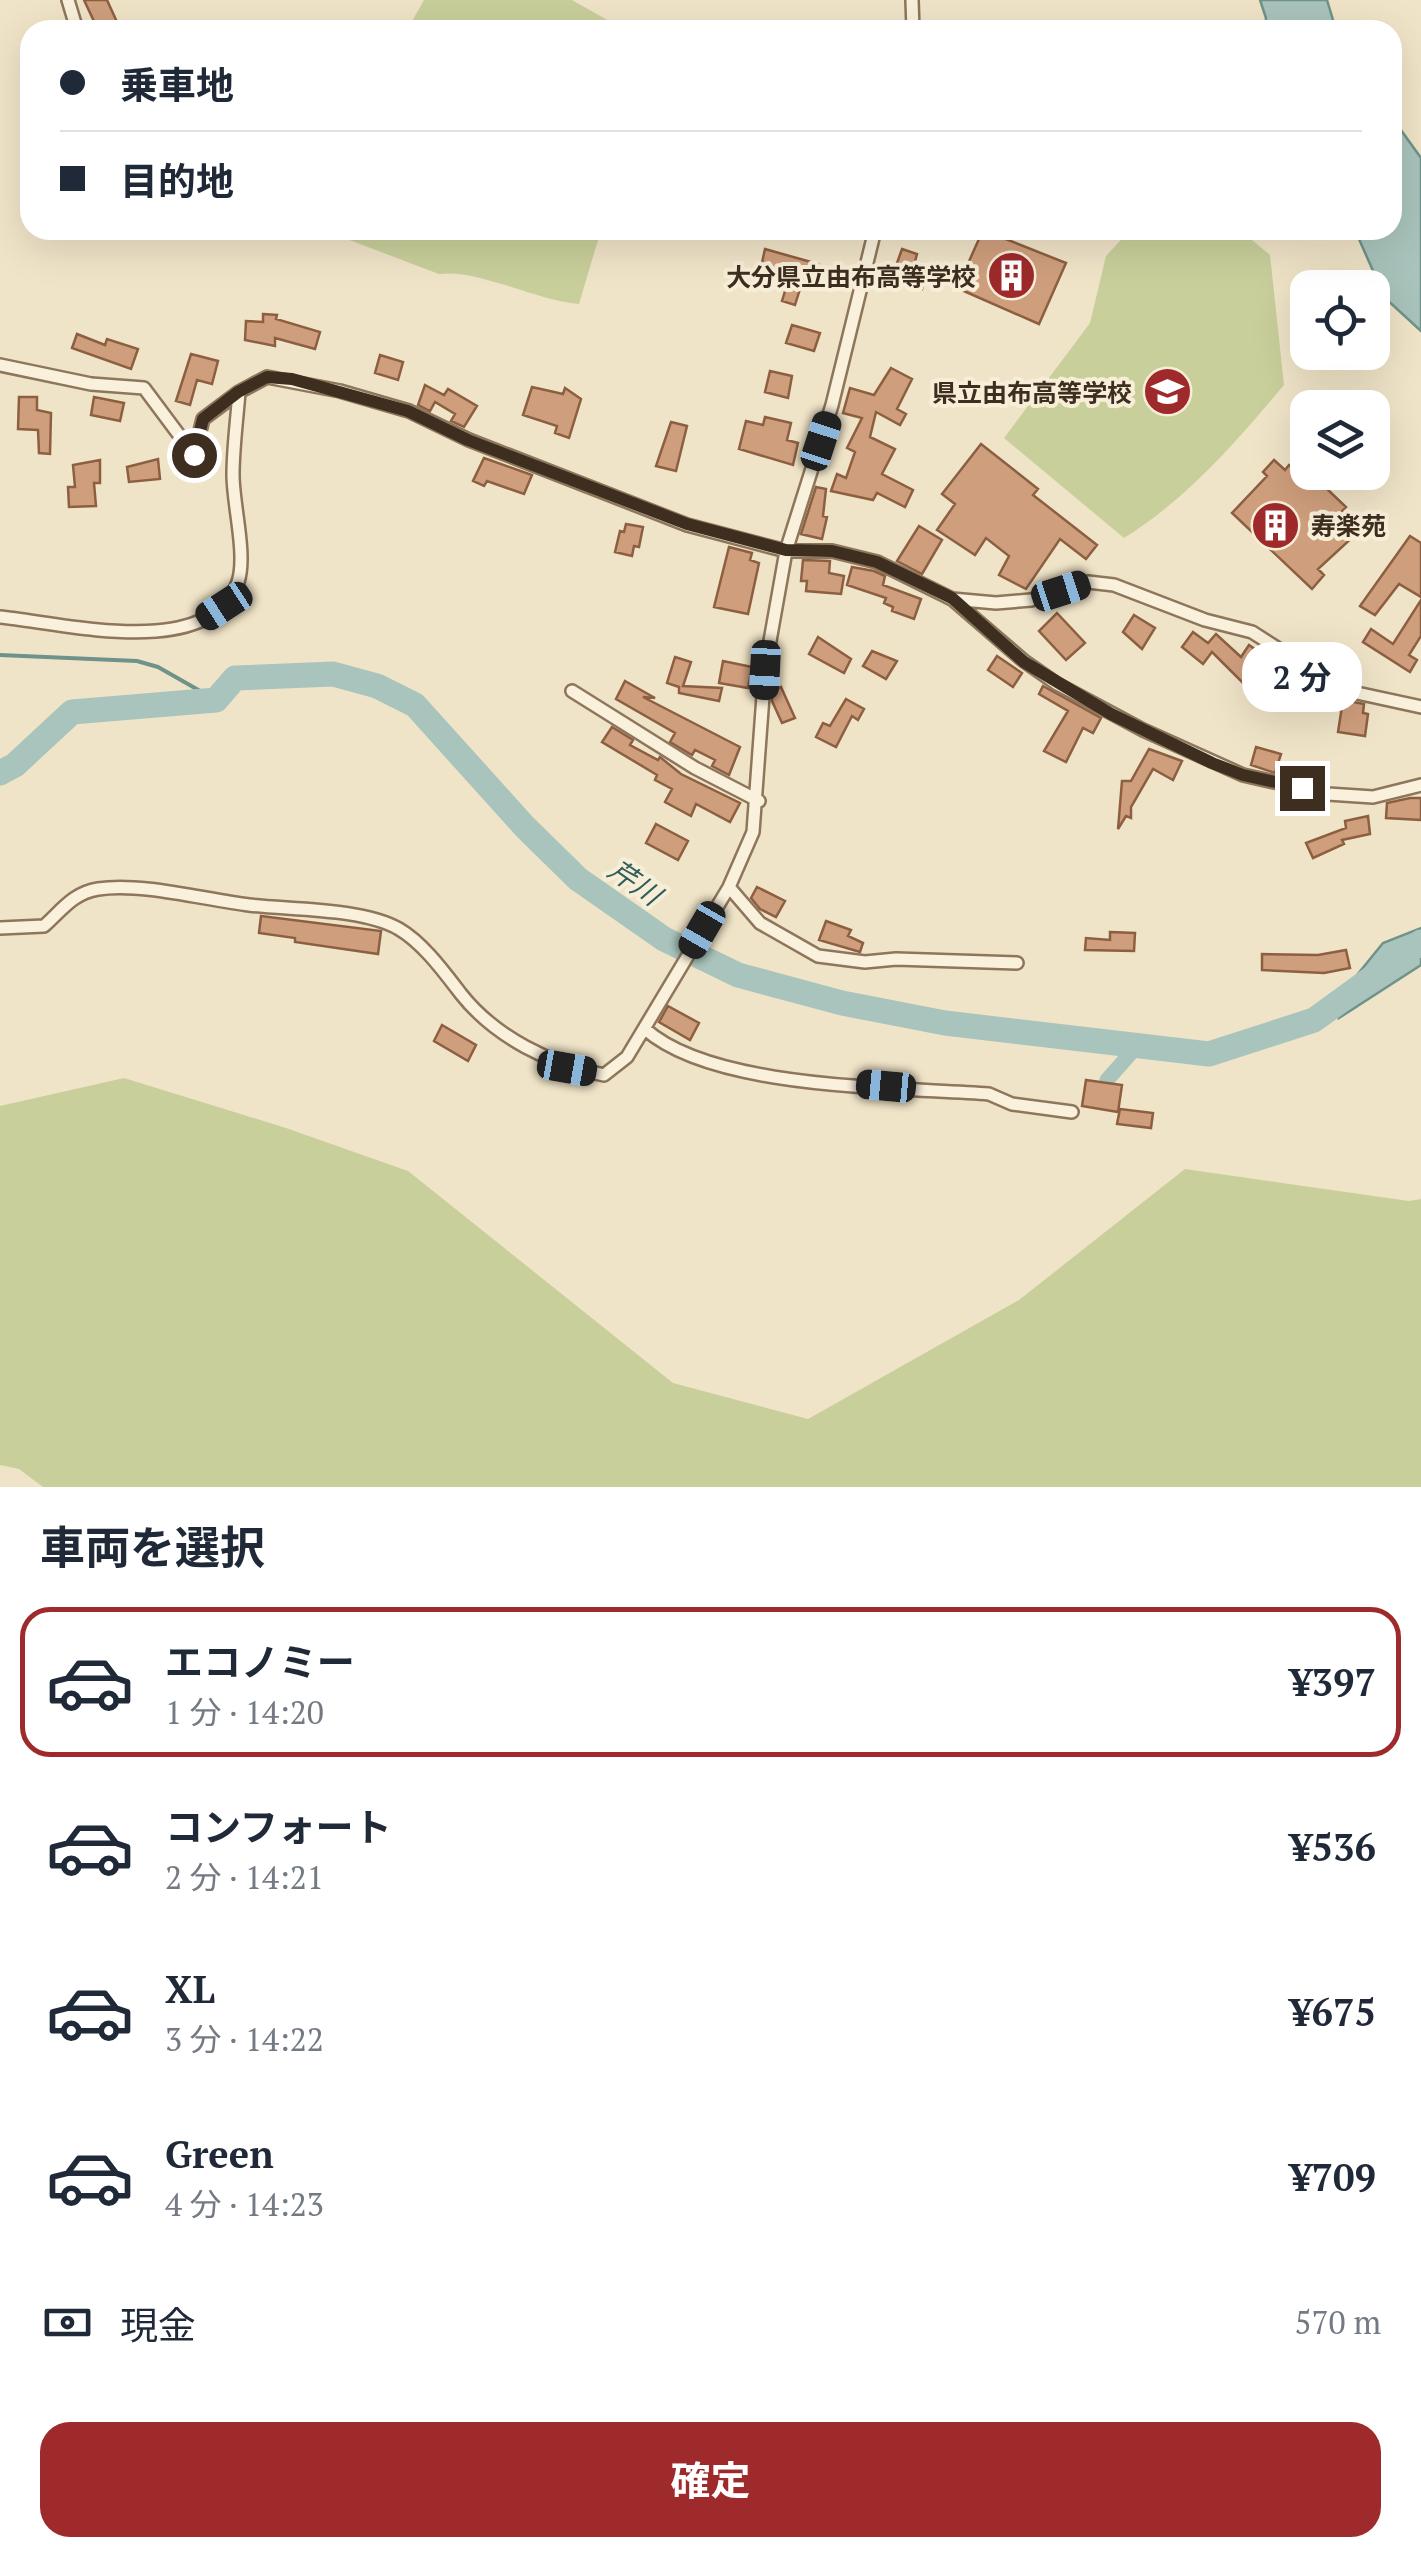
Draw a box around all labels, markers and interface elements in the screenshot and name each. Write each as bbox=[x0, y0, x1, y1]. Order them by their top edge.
text: 乗車地 bbox=[120, 60, 234, 110]
text: 目的地 bbox=[120, 156, 234, 206]
building icon: 大分県立由布高等学校 bbox=[985, 250, 1037, 302]
place label: 大分県立由布高等学校 bbox=[726, 260, 976, 293]
map controls bbox=[1290, 270, 1390, 490]
button: locate bbox=[1290, 270, 1390, 370]
school or university icon: 県立由布高等学校 bbox=[1141, 366, 1193, 418]
place label: 県立由布高等学校 bbox=[932, 376, 1132, 409]
button: layers bbox=[1290, 390, 1390, 490]
car bbox=[797, 408, 845, 474]
route start bbox=[172, 433, 217, 478]
building icon: 寿楽苑 bbox=[1250, 499, 1302, 551]
place label: 寿楽苑 bbox=[1311, 509, 1386, 542]
car bbox=[1028, 567, 1094, 615]
car bbox=[191, 577, 257, 635]
car bbox=[748, 639, 782, 701]
callout: 2 分 bbox=[1242, 643, 1362, 713]
text: 2 分 bbox=[1273, 656, 1331, 698]
route end bbox=[1280, 766, 1325, 811]
water label: 芹川 bbox=[601, 851, 671, 915]
car bbox=[674, 897, 730, 963]
car bbox=[535, 1048, 599, 1088]
car bbox=[855, 1068, 917, 1104]
text: 車両を選択 bbox=[40, 1517, 265, 1577]
icon: car bbox=[45, 1637, 135, 1727]
text: エコノミー bbox=[165, 1637, 355, 1687]
text: ¥397 bbox=[1290, 1657, 1376, 1707]
text: 1 分 · 14:20 bbox=[165, 1691, 324, 1733]
icon: car bbox=[45, 1802, 135, 1892]
text: コンフォート bbox=[165, 1802, 392, 1852]
text: ¥536 bbox=[1290, 1822, 1376, 1872]
text: 2 分 · 14:21 bbox=[165, 1856, 324, 1898]
text: XL bbox=[165, 1964, 215, 2014]
icon: car bbox=[45, 1967, 135, 2057]
text: ¥675 bbox=[1290, 1987, 1376, 2037]
text: 3 分 · 14:22 bbox=[165, 2018, 324, 2060]
text: Green bbox=[165, 2129, 274, 2179]
icon: car bbox=[45, 2132, 135, 2222]
text: ¥709 bbox=[1290, 2152, 1376, 2202]
text: 4 分 · 14:23 bbox=[165, 2183, 324, 2225]
icon: cash bbox=[40, 2295, 95, 2350]
text: 現金 bbox=[120, 2300, 196, 2350]
text: 570 m bbox=[1294, 2301, 1381, 2343]
button: 確定 bbox=[40, 2422, 1381, 2537]

